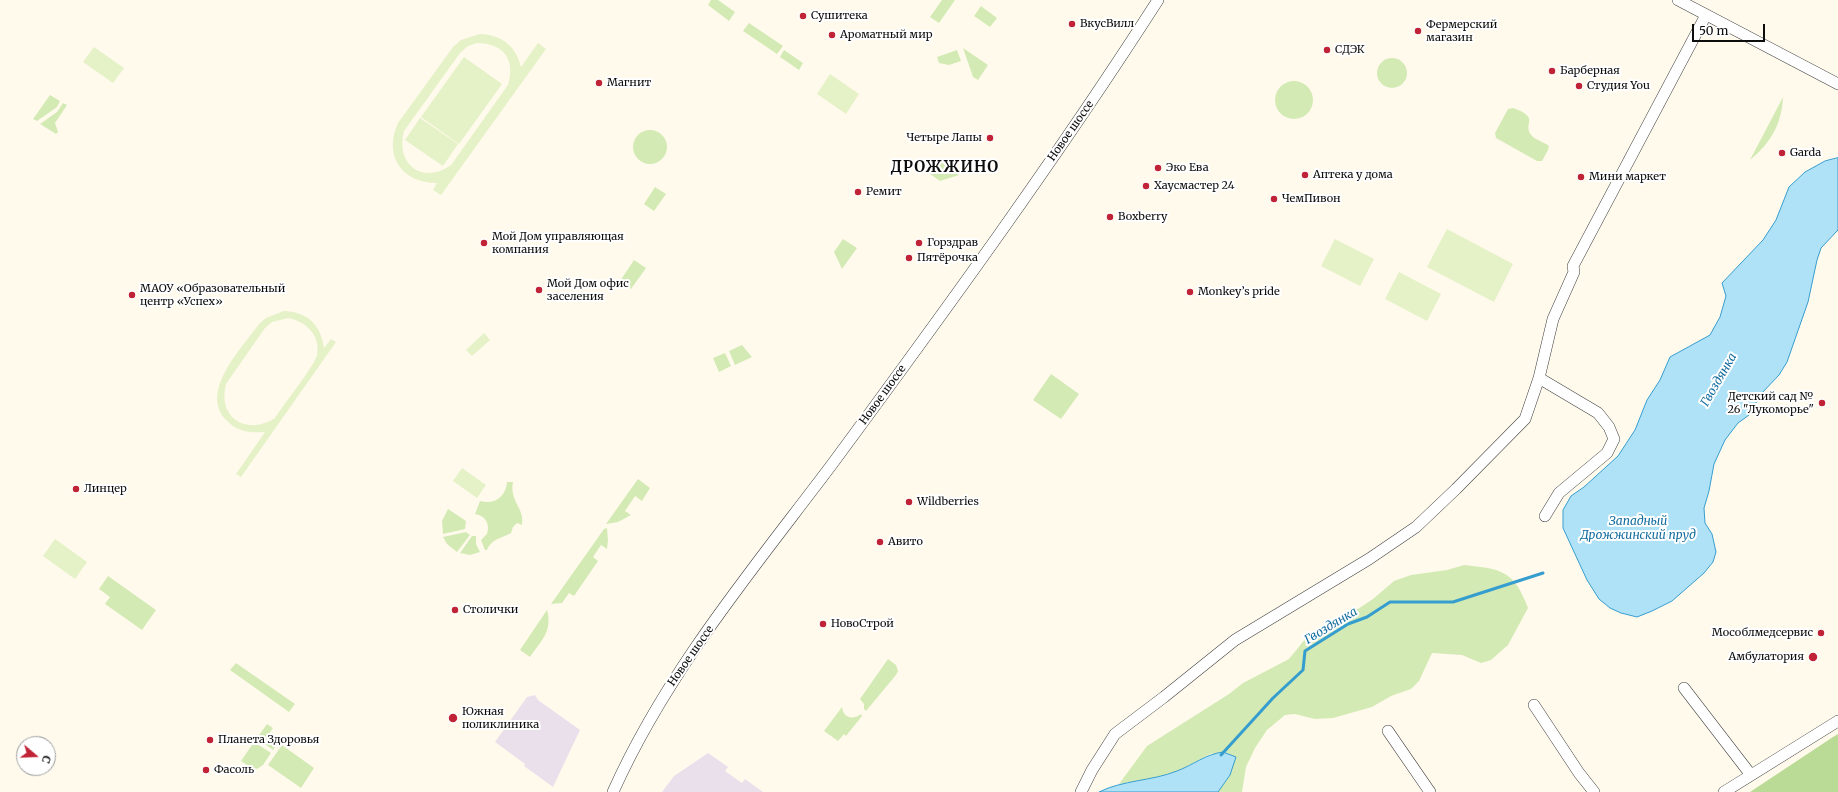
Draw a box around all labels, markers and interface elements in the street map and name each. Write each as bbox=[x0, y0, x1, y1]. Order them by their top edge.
place label: Сушитека bbox=[811, 9, 868, 23]
marker: Сушитека bbox=[798, 11, 808, 21]
scale bar bbox=[1694, 16, 1767, 42]
place label: ВкусВилл bbox=[1080, 17, 1134, 31]
place label: Фермерский магазин bbox=[1426, 18, 1497, 44]
marker: ВкусВилл bbox=[1067, 19, 1077, 29]
text: 50 m bbox=[1699, 23, 1728, 38]
marker: Фермерский магазин bbox=[1413, 26, 1423, 36]
place label: Ароматный мир bbox=[840, 28, 933, 42]
marker: Ароматный мир bbox=[827, 30, 837, 40]
place label: СДЭК bbox=[1335, 43, 1365, 57]
marker: СДЭК bbox=[1322, 45, 1332, 55]
place label: Барберная bbox=[1560, 64, 1620, 78]
marker: Барберная bbox=[1547, 66, 1557, 76]
place label: Магнит bbox=[607, 76, 651, 90]
marker: Магнит bbox=[594, 78, 604, 88]
place label: Студия You bbox=[1587, 79, 1650, 93]
marker: Студия You bbox=[1574, 81, 1584, 91]
street label: Новое шоссе bbox=[1045, 98, 1097, 164]
place label: Четыре Лапы bbox=[907, 131, 982, 145]
marker: Четыре Лапы bbox=[985, 133, 995, 143]
place label: Garda bbox=[1790, 146, 1821, 160]
marker: Garda bbox=[1777, 148, 1787, 158]
district label: ДРОЖЖИНО bbox=[891, 159, 999, 177]
place label: Эко Ева bbox=[1166, 161, 1209, 175]
marker: Эко Ева bbox=[1153, 163, 1163, 173]
place label: Аптека у дома bbox=[1313, 168, 1393, 182]
marker: Аптека у дома bbox=[1300, 170, 1310, 180]
place label: Мини маркет bbox=[1589, 170, 1666, 184]
marker: Мини маркет bbox=[1576, 172, 1586, 182]
place label: Хаусмастер 24 bbox=[1154, 179, 1234, 193]
marker: Хаусмастер 24 bbox=[1141, 181, 1151, 191]
place label: Ремит bbox=[866, 185, 902, 199]
marker: Ремит bbox=[853, 187, 863, 197]
place label: ЧемПивон bbox=[1282, 192, 1341, 206]
marker: ЧемПивон bbox=[1269, 194, 1279, 204]
place label: Boxberry bbox=[1118, 210, 1167, 224]
marker: Boxberry bbox=[1105, 212, 1115, 222]
place label: Мой Дом управляющая компания bbox=[492, 230, 624, 256]
place label: Горздрав bbox=[927, 236, 978, 250]
marker: Мой Дом управляющая компания bbox=[479, 238, 489, 248]
marker: Горздрав bbox=[914, 238, 924, 248]
place label: Пятёрочка bbox=[917, 251, 978, 265]
marker: Пятёрочка bbox=[904, 253, 914, 263]
place label: Мой Дом офис заселения bbox=[547, 277, 629, 303]
place label: МАОУ «Образовательный центр «Успех» bbox=[140, 282, 285, 308]
marker: Мой Дом офис заселения bbox=[534, 285, 544, 295]
place label: Monkey’s pride bbox=[1198, 285, 1280, 299]
marker: Monkey’s pride bbox=[1185, 287, 1195, 297]
marker: МАОУ «Образовательный центр «Успех» bbox=[127, 290, 137, 300]
water label: Гвоздянка bbox=[1698, 351, 1740, 409]
street label: Новое шоссе bbox=[857, 363, 909, 427]
place label: Детский сад № 26 "Лукоморье" bbox=[1727, 390, 1814, 416]
marker: Детский сад № 26 "Лукоморье" bbox=[1817, 398, 1827, 408]
place label: Линцер bbox=[84, 482, 127, 496]
marker: Линцер bbox=[71, 484, 81, 494]
place label: Wildberries bbox=[917, 495, 979, 509]
marker: Wildberries bbox=[904, 497, 914, 507]
water label: Западный Дрожжинский пруд bbox=[1580, 515, 1696, 543]
place label: Авито bbox=[888, 535, 923, 549]
marker: Авито bbox=[875, 537, 885, 547]
place label: Столички bbox=[463, 603, 518, 617]
marker: Столички bbox=[450, 605, 460, 615]
water label: Гвоздянка bbox=[1302, 605, 1360, 647]
place label: НовоСтрой bbox=[831, 617, 894, 631]
marker: НовоСтрой bbox=[818, 619, 828, 629]
street label: Новое шоссе bbox=[665, 623, 717, 689]
place label: Мособлмедсервис bbox=[1712, 626, 1813, 640]
marker: Мособлмедсервис bbox=[1816, 628, 1826, 638]
place label: Амбулатория bbox=[1728, 650, 1804, 664]
marker: Амбулатория bbox=[1807, 651, 1819, 663]
place label: Южная поликлиника bbox=[462, 705, 539, 731]
marker: Южная поликлиника bbox=[447, 712, 459, 724]
place label: Планета Здоровья bbox=[218, 733, 319, 747]
marker: Планета Здоровья bbox=[205, 735, 215, 745]
north arrow bbox=[16, 736, 56, 776]
text: С bbox=[39, 754, 54, 765]
place label: Фасоль bbox=[214, 763, 254, 777]
marker: Фасоль bbox=[201, 765, 211, 775]

